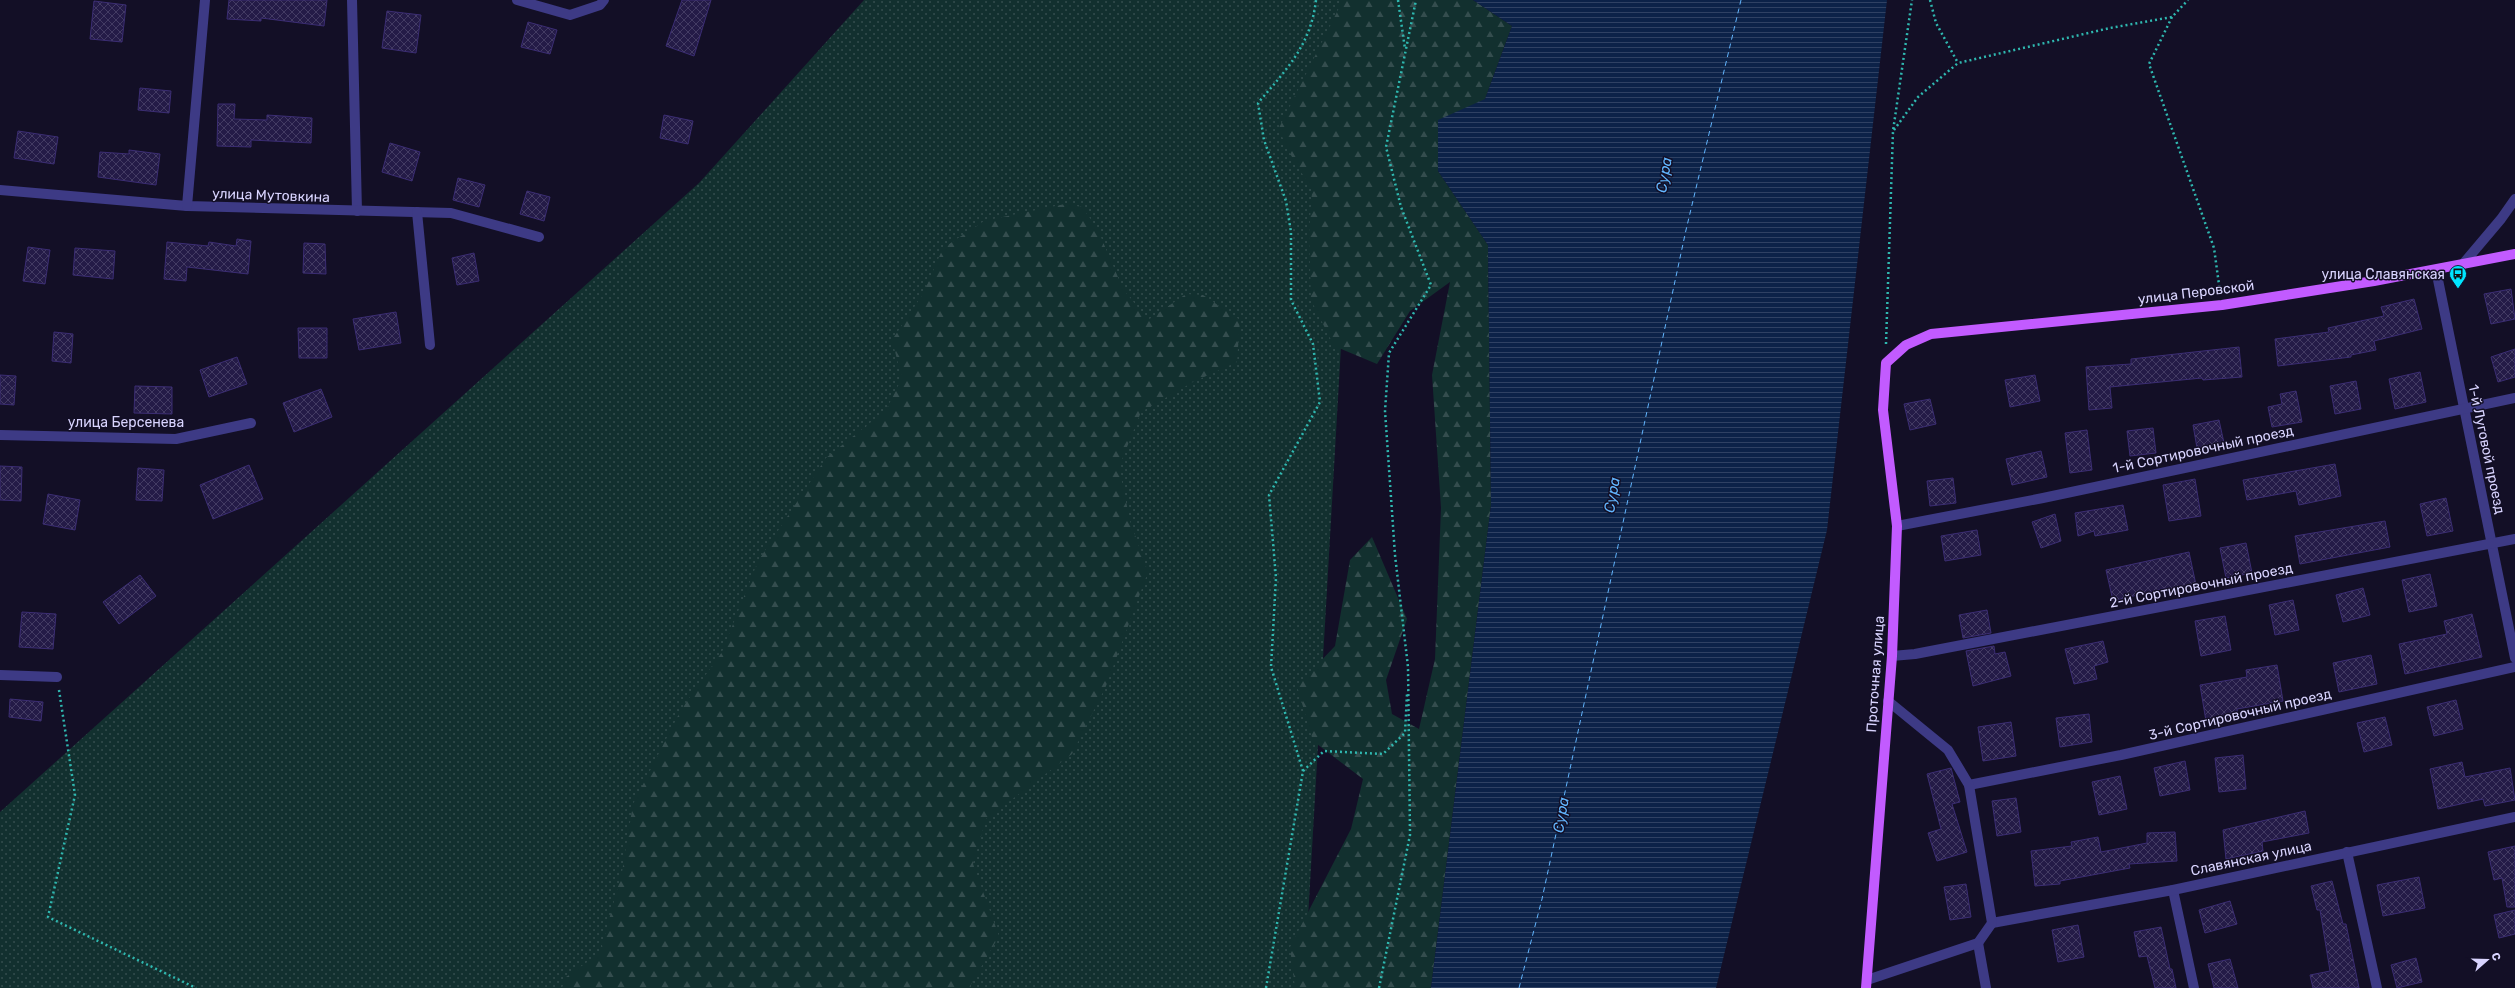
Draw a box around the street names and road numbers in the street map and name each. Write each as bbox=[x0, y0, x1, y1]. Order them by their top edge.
street label: улица Мутовкина bbox=[212, 185, 330, 206]
street label: улица Перовской bbox=[2137, 277, 2255, 308]
street label: 1-й Луговой проезд bbox=[2464, 383, 2509, 515]
street label: улица Берсенева bbox=[68, 414, 184, 431]
street label: 1-й Сортировочный проезд bbox=[2111, 422, 2295, 477]
street label: 2-й Сортировочный проезд bbox=[2108, 559, 2294, 612]
street label: Проточная улица bbox=[1863, 615, 1888, 733]
street label: 3-й Сортировочный проезд bbox=[2147, 685, 2333, 744]
street label: Славянская улица bbox=[2189, 837, 2313, 880]

